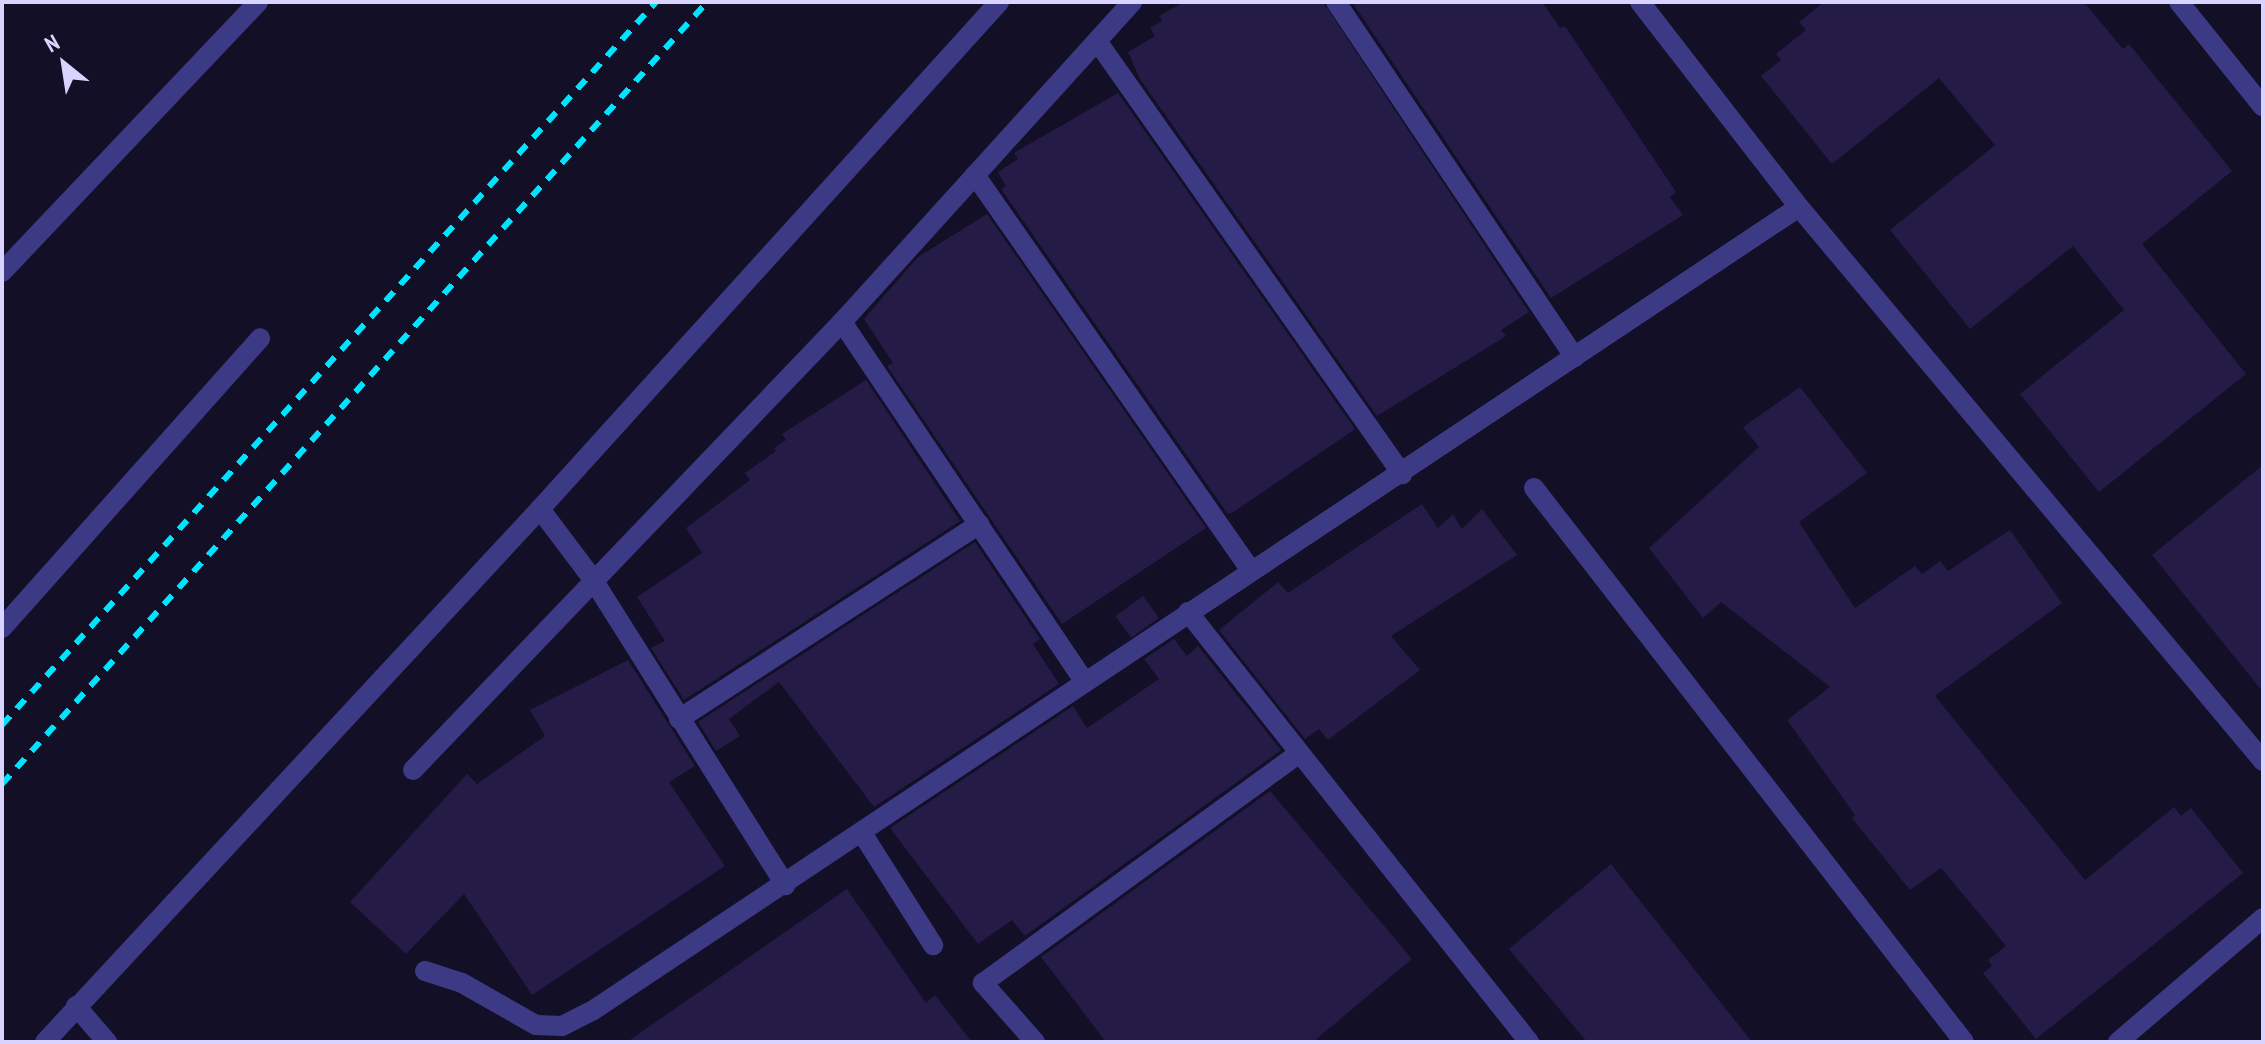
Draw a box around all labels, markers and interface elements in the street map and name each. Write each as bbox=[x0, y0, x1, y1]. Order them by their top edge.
north arrow bbox=[24, 24, 104, 104]
text: N bbox=[40, 28, 64, 58]

